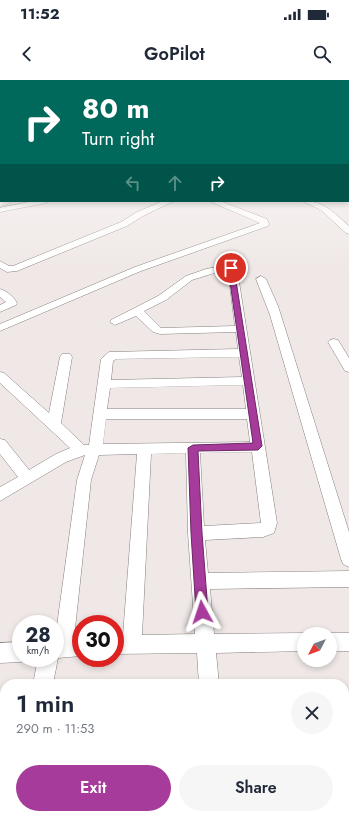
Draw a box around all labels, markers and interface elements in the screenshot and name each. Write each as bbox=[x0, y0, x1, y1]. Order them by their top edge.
text: 11:52 bbox=[20, 3, 60, 25]
text: GoPilot bbox=[144, 41, 205, 67]
icon: back bbox=[16, 43, 38, 65]
icon: search bbox=[311, 43, 333, 65]
text: 80 m bbox=[82, 88, 149, 129]
icon: right bbox=[16, 96, 68, 148]
text: Turn right bbox=[82, 126, 154, 152]
icon: left bbox=[122, 172, 144, 194]
icon: ahead bbox=[164, 172, 186, 194]
icon: right bbox=[206, 172, 228, 194]
pin bbox=[214, 251, 248, 285]
icon: arrive bbox=[220, 257, 242, 279]
position arrow bbox=[181, 591, 223, 633]
speed limit sign: 30 bbox=[72, 615, 124, 667]
text: 28 bbox=[25, 621, 51, 650]
north arrow bbox=[297, 627, 337, 667]
map controls bbox=[297, 627, 337, 667]
text: km/h bbox=[27, 643, 49, 658]
text: 1 min bbox=[16, 686, 74, 721]
button: close bbox=[291, 692, 333, 734]
text: 290 m · 11:53 bbox=[16, 719, 94, 738]
button: Exit bbox=[16, 765, 171, 811]
button: Share bbox=[179, 765, 333, 811]

